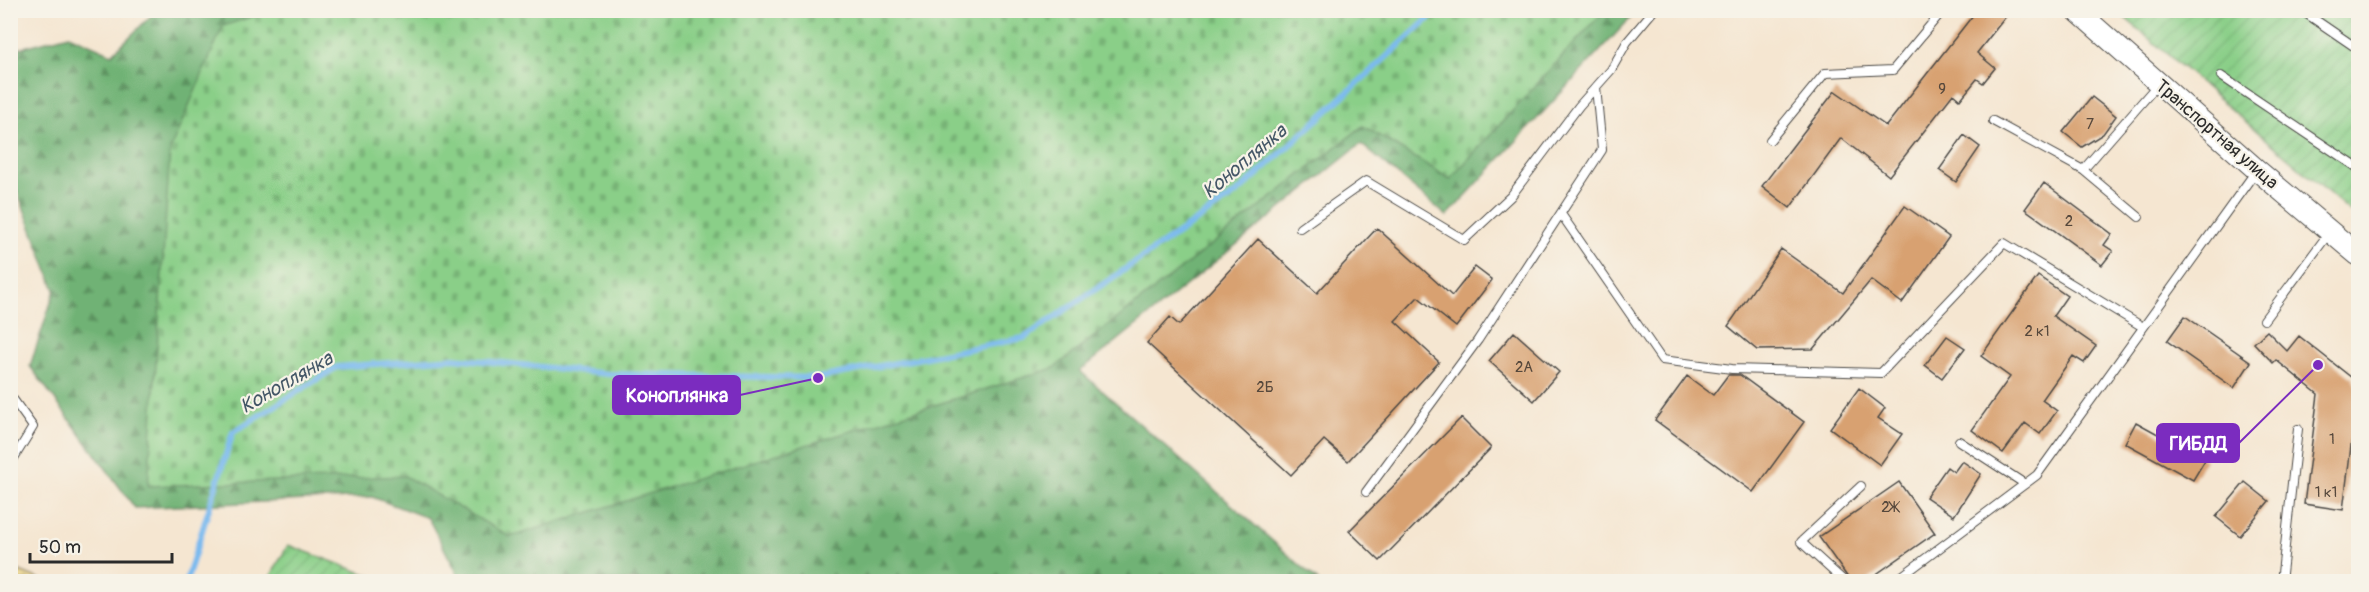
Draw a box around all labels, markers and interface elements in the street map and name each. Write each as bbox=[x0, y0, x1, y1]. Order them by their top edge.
street label: Транспортная улица bbox=[2150, 75, 2283, 194]
house number: 9 bbox=[1938, 80, 1946, 99]
house number: 7 bbox=[2086, 115, 2094, 134]
water label: Коноплянка bbox=[1197, 118, 1293, 204]
house number: 2 bbox=[2065, 212, 2073, 231]
house number: 2 к1 bbox=[2024, 322, 2050, 341]
water label: Коноплянка bbox=[236, 345, 338, 419]
house number: 2А bbox=[1515, 358, 1533, 377]
callout: Коноплянка bbox=[613, 376, 740, 414]
house number: 2Б bbox=[1256, 378, 1274, 397]
text: Коноплянка bbox=[626, 383, 728, 408]
callout: ГИБДД bbox=[2157, 424, 2239, 462]
house number: 1 bbox=[2329, 430, 2335, 449]
text: ГИБДД bbox=[2169, 431, 2228, 456]
house number: 1 к1 bbox=[2315, 483, 2337, 502]
house number: 2Ж bbox=[1881, 498, 1901, 517]
scale bar bbox=[30, 526, 172, 564]
text: 50 m bbox=[39, 536, 81, 559]

